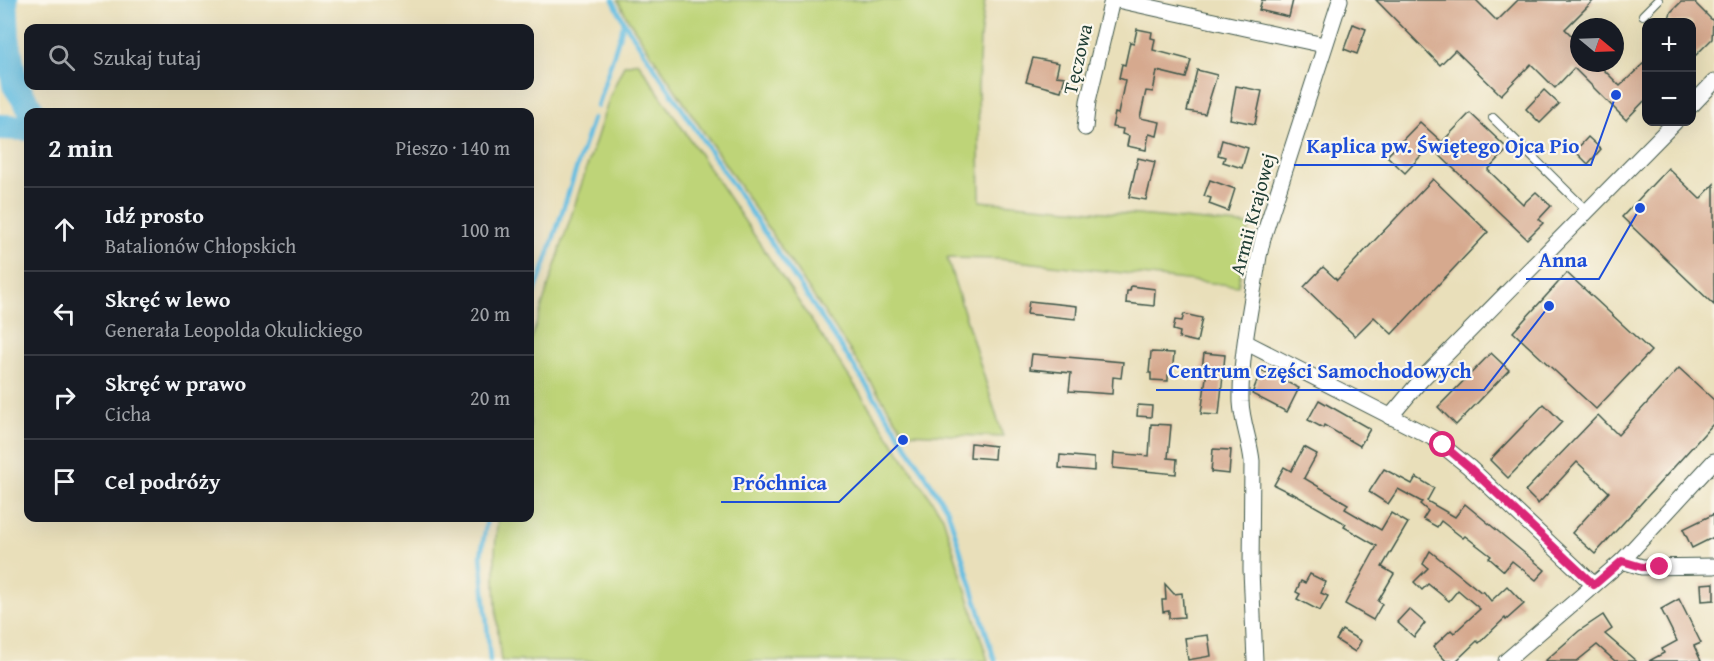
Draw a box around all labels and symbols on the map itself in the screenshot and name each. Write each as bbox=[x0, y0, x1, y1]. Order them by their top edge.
north arrow bbox=[1570, 18, 1624, 72]
street label: Tęczowa bbox=[1055, 20, 1099, 97]
callout: Kaplica pw. Świętego Ojca Pio bbox=[1294, 126, 1591, 165]
text: Kaplica pw. Świętego Ojca Pio bbox=[1307, 130, 1579, 161]
street label: Armii Krajowej bbox=[1222, 150, 1282, 278]
callout: Anna bbox=[1526, 240, 1599, 279]
text: Anna bbox=[1538, 244, 1588, 275]
callout: Centrum Części Samochodowych bbox=[1156, 351, 1484, 390]
text: Centrum Części Samochodowych bbox=[1168, 355, 1472, 386]
route start bbox=[1429, 431, 1455, 457]
callout: Próchnica bbox=[721, 463, 839, 502]
text: Próchnica bbox=[733, 467, 827, 498]
route end bbox=[1646, 553, 1672, 579]

